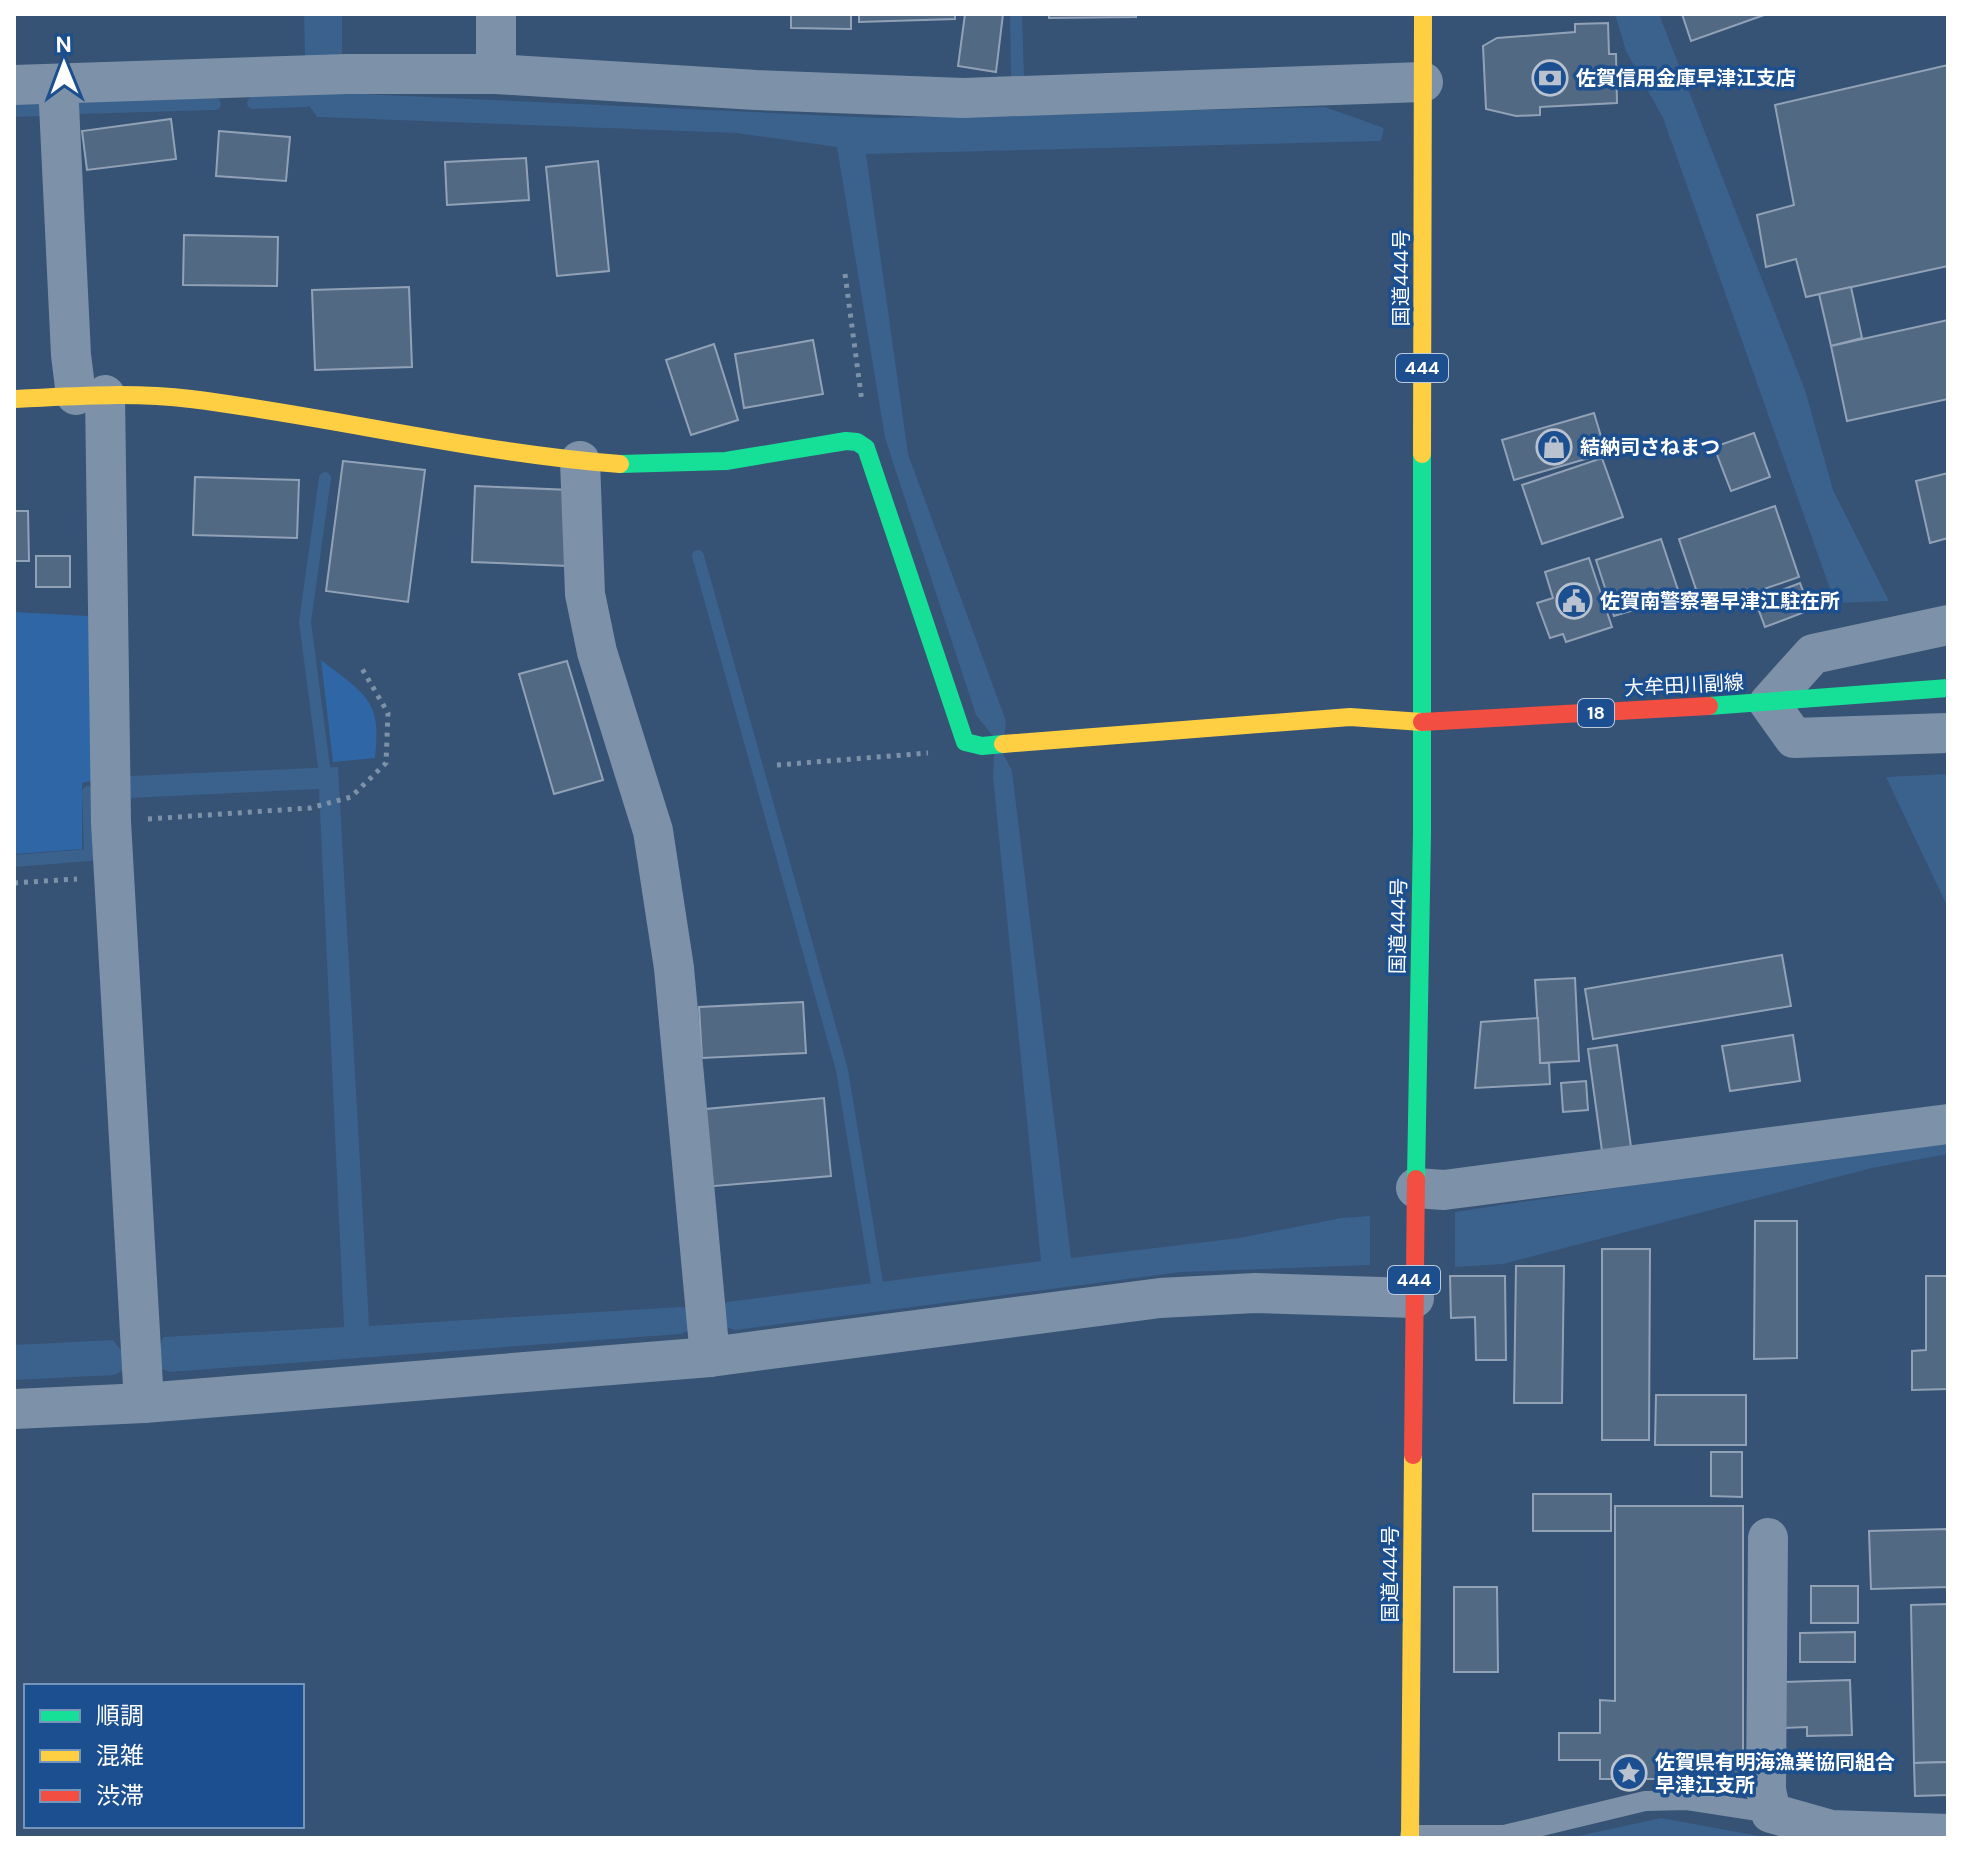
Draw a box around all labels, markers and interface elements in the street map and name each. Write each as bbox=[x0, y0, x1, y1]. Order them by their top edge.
north arrow bbox=[24, 24, 104, 104]
text: N bbox=[55, 30, 72, 59]
bank icon: 佐賀信用金庫早津江支店 bbox=[1531, 59, 1569, 97]
place label: 佐賀信用金庫早津江支店 bbox=[1576, 65, 1796, 91]
street label: 国道444号 bbox=[1388, 230, 1414, 326]
road number: 444 bbox=[1396, 354, 1448, 382]
shop icon: 結納司さねまつ bbox=[1535, 428, 1573, 466]
place label: 結納司さねまつ bbox=[1580, 434, 1720, 460]
public building icon: 佐賀南警察署早津江駐在所 bbox=[1555, 582, 1593, 620]
place label: 佐賀南警察署早津江駐在所 bbox=[1600, 588, 1840, 614]
street label: 大牟田川副線 bbox=[1623, 669, 1745, 701]
road number: 18 bbox=[1578, 699, 1614, 727]
street label: 国道444号 bbox=[1384, 878, 1412, 974]
road number: 444 bbox=[1388, 1266, 1440, 1294]
street label: 国道444号 bbox=[1377, 1526, 1403, 1622]
legend bbox=[24, 1684, 304, 1828]
text: 順調 bbox=[96, 1700, 144, 1731]
text: 混雑 bbox=[96, 1740, 144, 1771]
place label: 佐賀県有明海漁業協同組合 早津江支所 bbox=[1655, 1749, 1895, 1798]
place icon: 佐賀県有明海漁業協同組合 早津江支所 bbox=[1610, 1754, 1648, 1792]
text: 渋滞 bbox=[96, 1780, 144, 1811]

